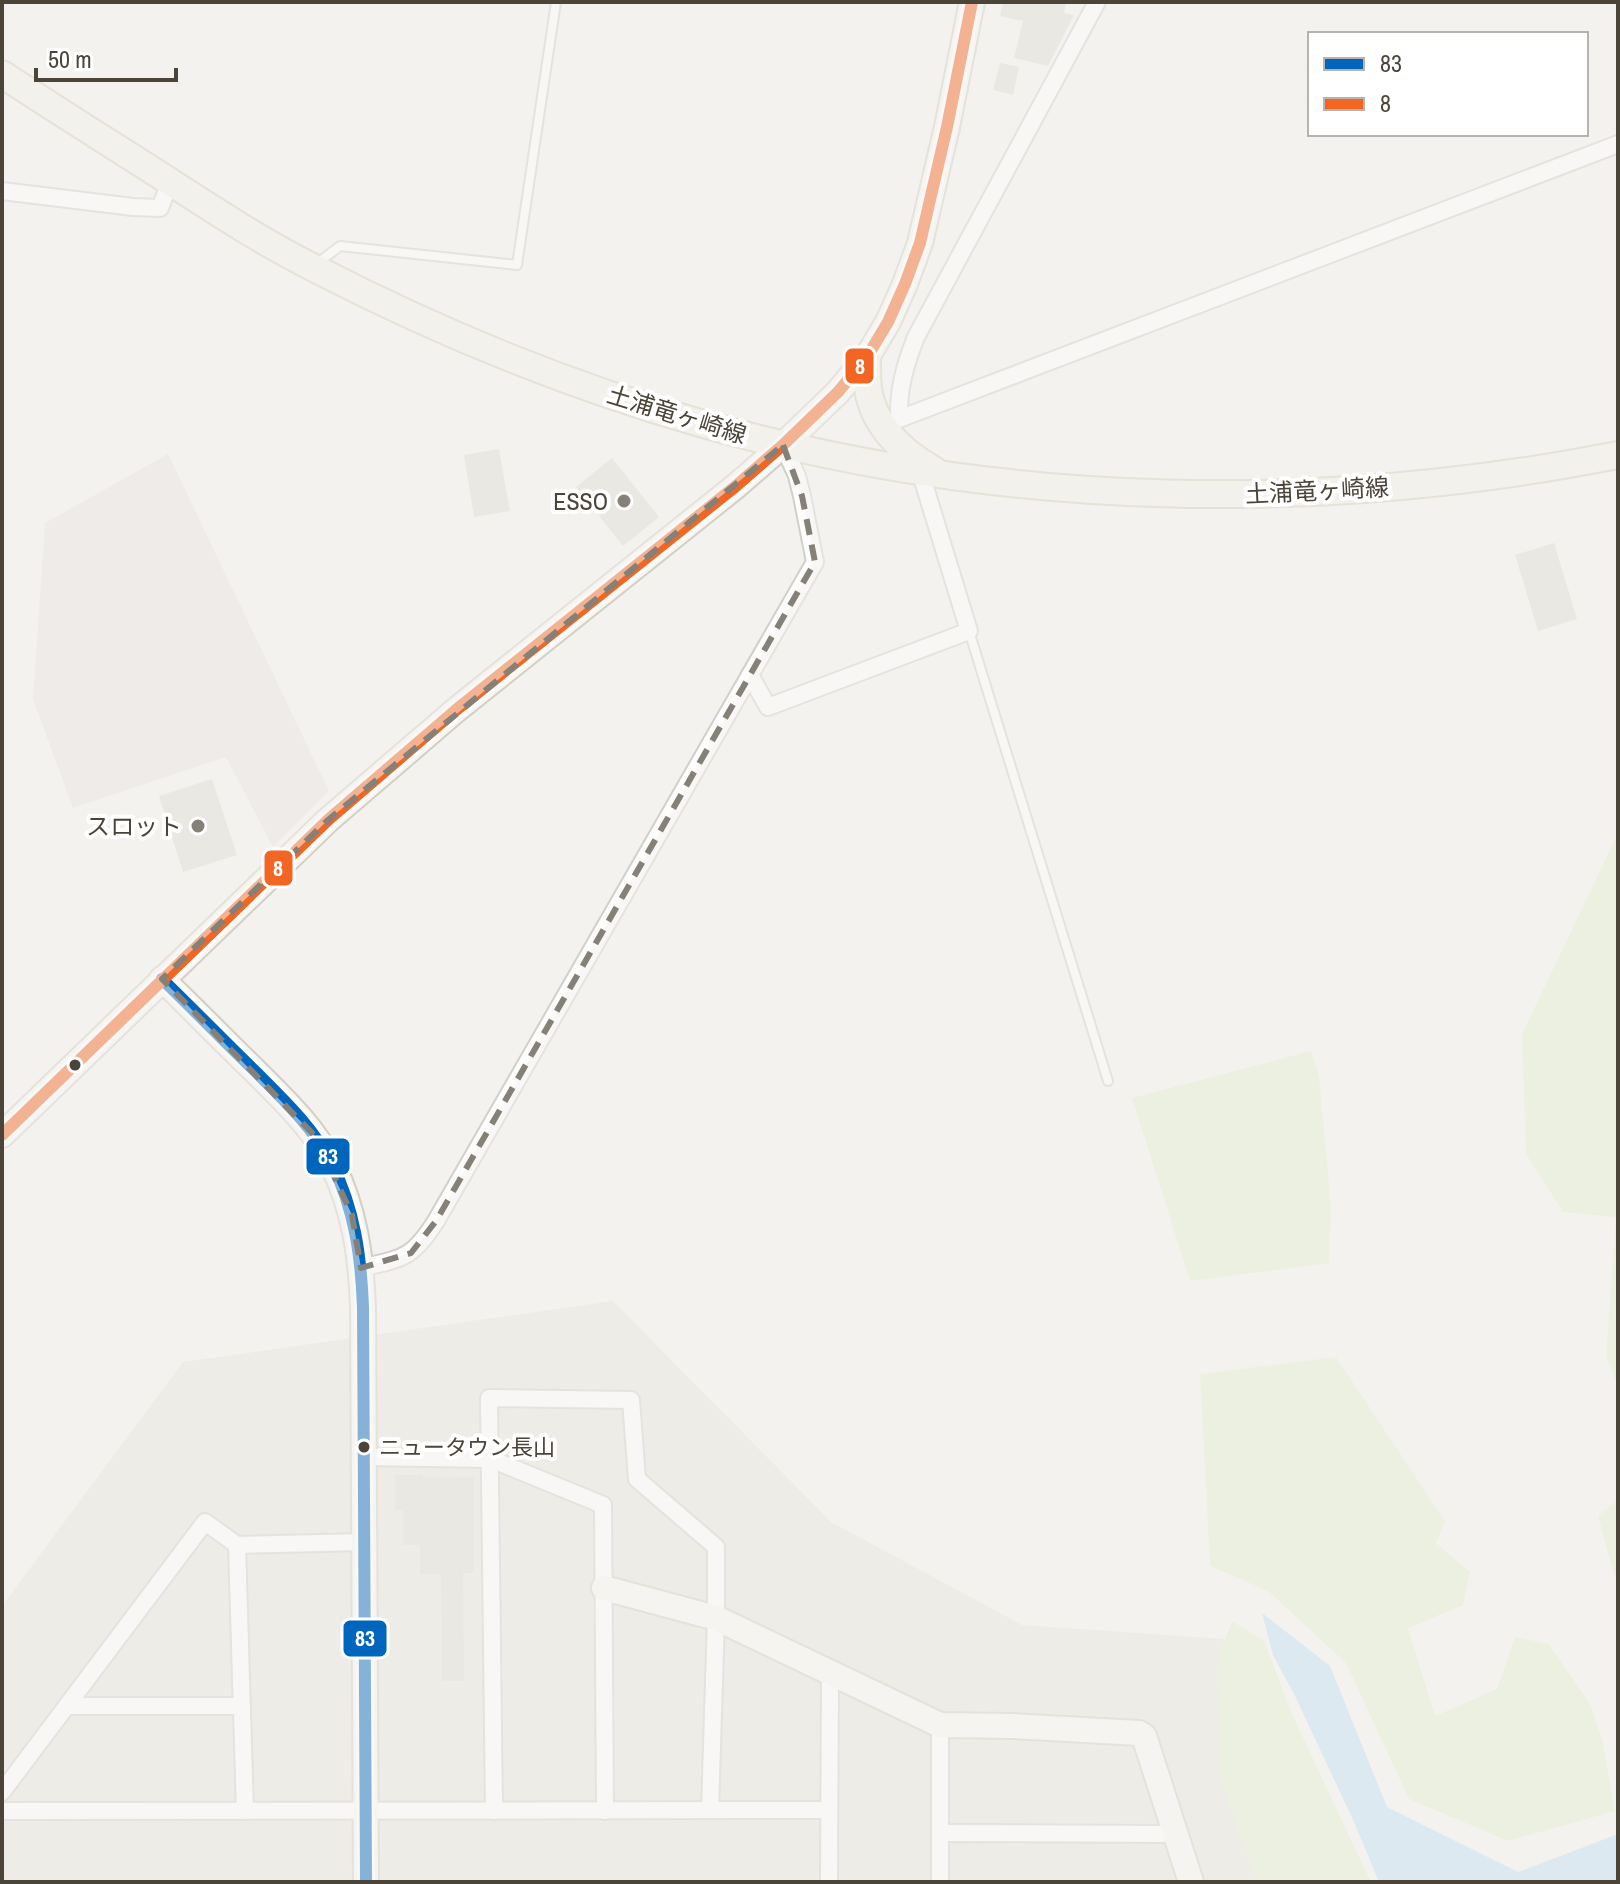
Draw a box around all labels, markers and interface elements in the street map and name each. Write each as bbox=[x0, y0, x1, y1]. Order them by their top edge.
scale bar bbox=[36, 32, 176, 82]
legend bbox=[1308, 32, 1588, 136]
text: 50 m bbox=[48, 43, 92, 75]
text: 83 bbox=[1380, 47, 1402, 79]
text: 8 bbox=[1380, 87, 1391, 119]
line badge: 8 bbox=[844, 347, 875, 385]
text: 8 bbox=[855, 351, 865, 381]
street label: 土浦竜ヶ崎線 bbox=[603, 378, 751, 450]
street label: 土浦竜ヶ崎線 bbox=[1244, 470, 1390, 510]
place label: ESSO bbox=[553, 485, 608, 517]
marker: ESSO bbox=[615, 492, 633, 510]
place label: スロット bbox=[86, 810, 182, 842]
marker: スロット bbox=[189, 817, 207, 835]
line badge: 8 bbox=[263, 849, 294, 887]
text: 8 bbox=[273, 853, 283, 883]
unlabelled marker bbox=[67, 1057, 83, 1073]
line badge: 83 bbox=[305, 1137, 351, 1176]
text: 83 bbox=[318, 1141, 338, 1171]
place label: ニュータウン長山 bbox=[379, 1432, 555, 1462]
marker: ニュータウン長山 bbox=[356, 1439, 372, 1455]
line badge: 83 bbox=[342, 1619, 388, 1658]
text: 83 bbox=[355, 1623, 375, 1653]

